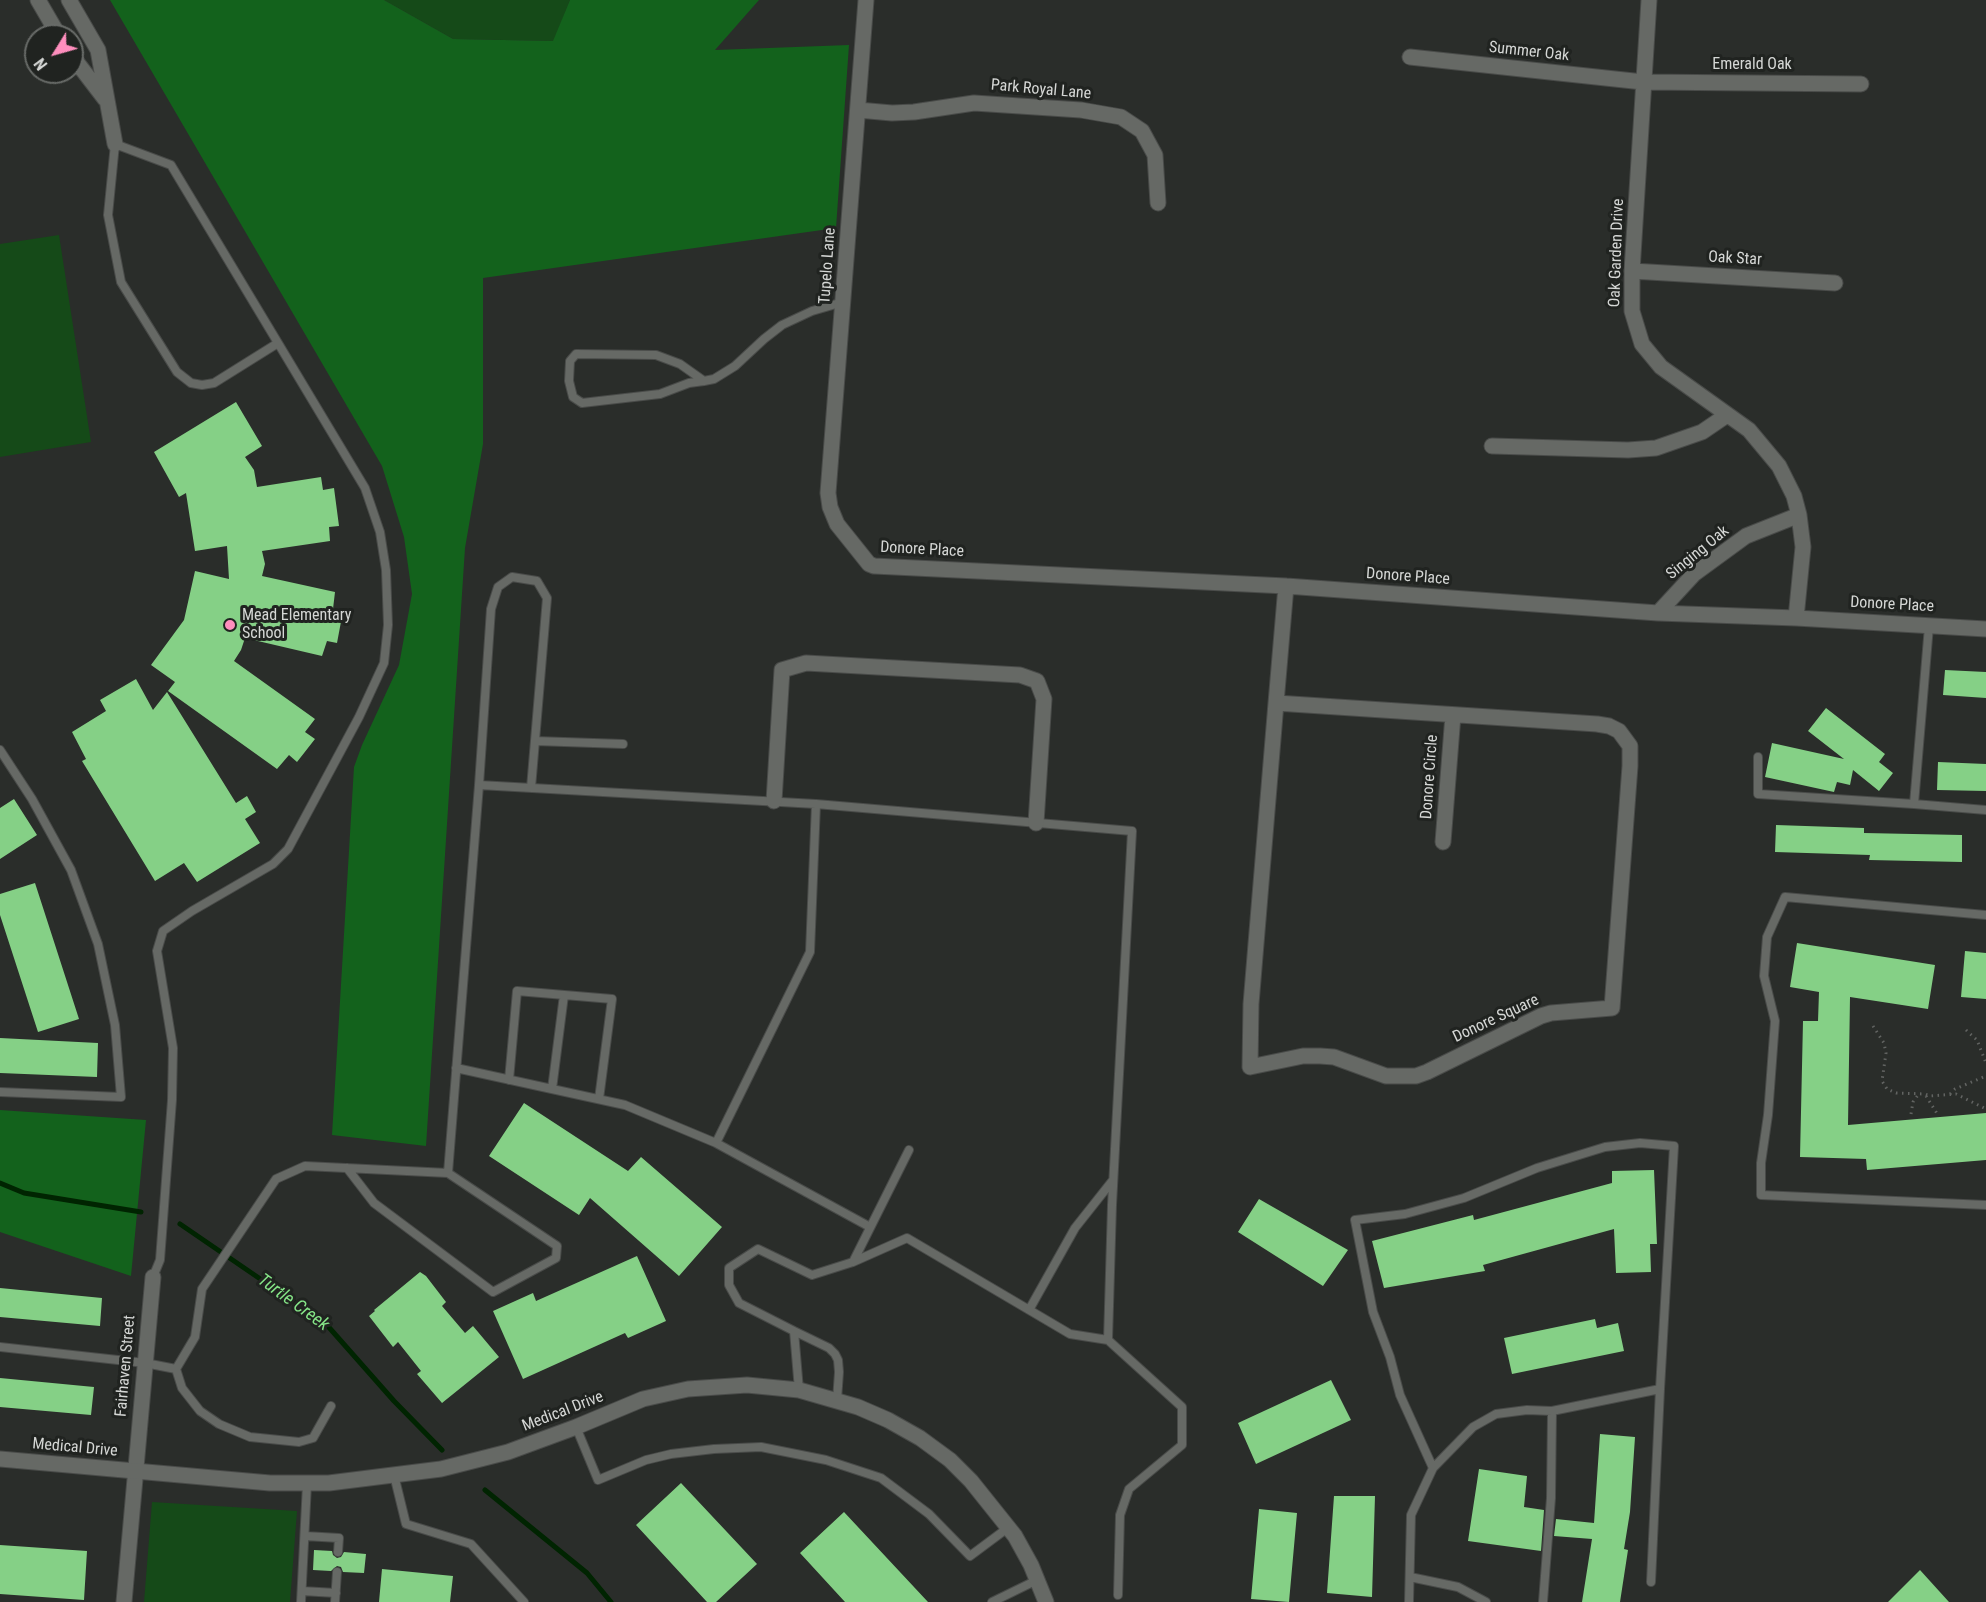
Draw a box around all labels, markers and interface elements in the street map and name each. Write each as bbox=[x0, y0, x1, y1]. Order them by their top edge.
north arrow bbox=[24, 24, 84, 84]
street label: Summer Oak bbox=[1488, 38, 1570, 66]
text: N bbox=[30, 54, 51, 74]
street label: Emerald Oak bbox=[1712, 55, 1792, 75]
street label: Park Royal Lane bbox=[990, 76, 1092, 104]
street label: Oak Garden Drive bbox=[1606, 198, 1628, 308]
street label: Tupelo Lane bbox=[816, 227, 840, 305]
street label: Oak Star bbox=[1708, 248, 1762, 270]
street label: Singing Oak bbox=[1663, 522, 1733, 584]
street label: Donore Place bbox=[880, 538, 964, 562]
street label: Donore Place bbox=[1365, 564, 1451, 590]
street label: Donore Place bbox=[1850, 593, 1934, 617]
place label: Mead Elementary School bbox=[242, 606, 351, 644]
marker: Mead Elementary School bbox=[223, 618, 237, 632]
street label: Donore Circle bbox=[1417, 734, 1443, 820]
street label: Donore Square bbox=[1450, 991, 1542, 1047]
water label: Turtle Creek bbox=[253, 1270, 333, 1336]
street label: Fairhaven Street bbox=[112, 1314, 140, 1418]
street label: Medical Drive bbox=[520, 1388, 606, 1436]
street label: Medical Drive bbox=[32, 1435, 118, 1461]

